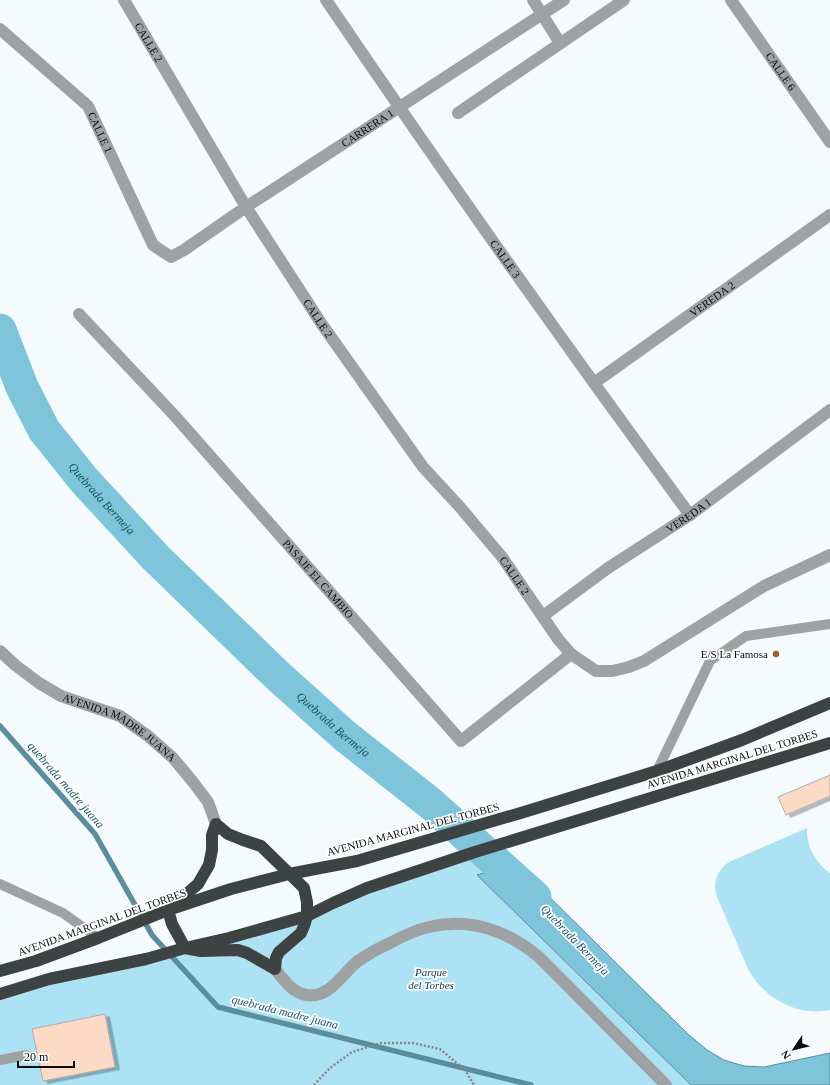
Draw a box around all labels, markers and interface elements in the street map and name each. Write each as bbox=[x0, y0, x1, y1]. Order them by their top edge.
street label: CALLE 2 bbox=[133, 20, 165, 64]
street label: CALLE 6 bbox=[763, 50, 798, 93]
street label: CARRERA 1 bbox=[339, 107, 396, 149]
street label: CALLE 1 bbox=[86, 110, 115, 155]
street label: CALLE 3 bbox=[488, 238, 523, 281]
street label: VEREDA 2 bbox=[687, 279, 737, 319]
street label: CALLE 2 bbox=[301, 297, 335, 340]
water label: Quebrada Bermeja bbox=[66, 460, 138, 537]
street label: VEREDA 1 bbox=[664, 495, 713, 535]
street label: PASAJE EL CAMBIO bbox=[280, 537, 356, 621]
street label: CALLE 2 bbox=[497, 554, 532, 597]
place label: E/S La Famosa bbox=[701, 648, 768, 660]
marker: E/S La Famosa bbox=[771, 649, 781, 659]
water label: Quebrada Bermeja bbox=[294, 689, 373, 760]
street label: AVENIDA MADRE JUANA bbox=[61, 691, 178, 764]
street label: AVENIDA MARGINAL DEL TORBES bbox=[645, 727, 819, 791]
water label: quebrada madre juana bbox=[25, 739, 107, 831]
street label: AVENIDA MARGINAL DEL TORBES bbox=[326, 800, 500, 858]
street label: AVENIDA MARGINAL DEL TORBES bbox=[16, 886, 188, 958]
water label: Quebrada Bermeja bbox=[538, 902, 612, 978]
park label: Parque del Torbes bbox=[408, 966, 454, 991]
water label: quebrada madre juana bbox=[230, 992, 340, 1032]
north arrow bbox=[774, 1029, 814, 1069]
scale bar bbox=[18, 1043, 74, 1069]
text: N bbox=[779, 1048, 793, 1061]
text: 20 m bbox=[24, 1050, 49, 1064]

